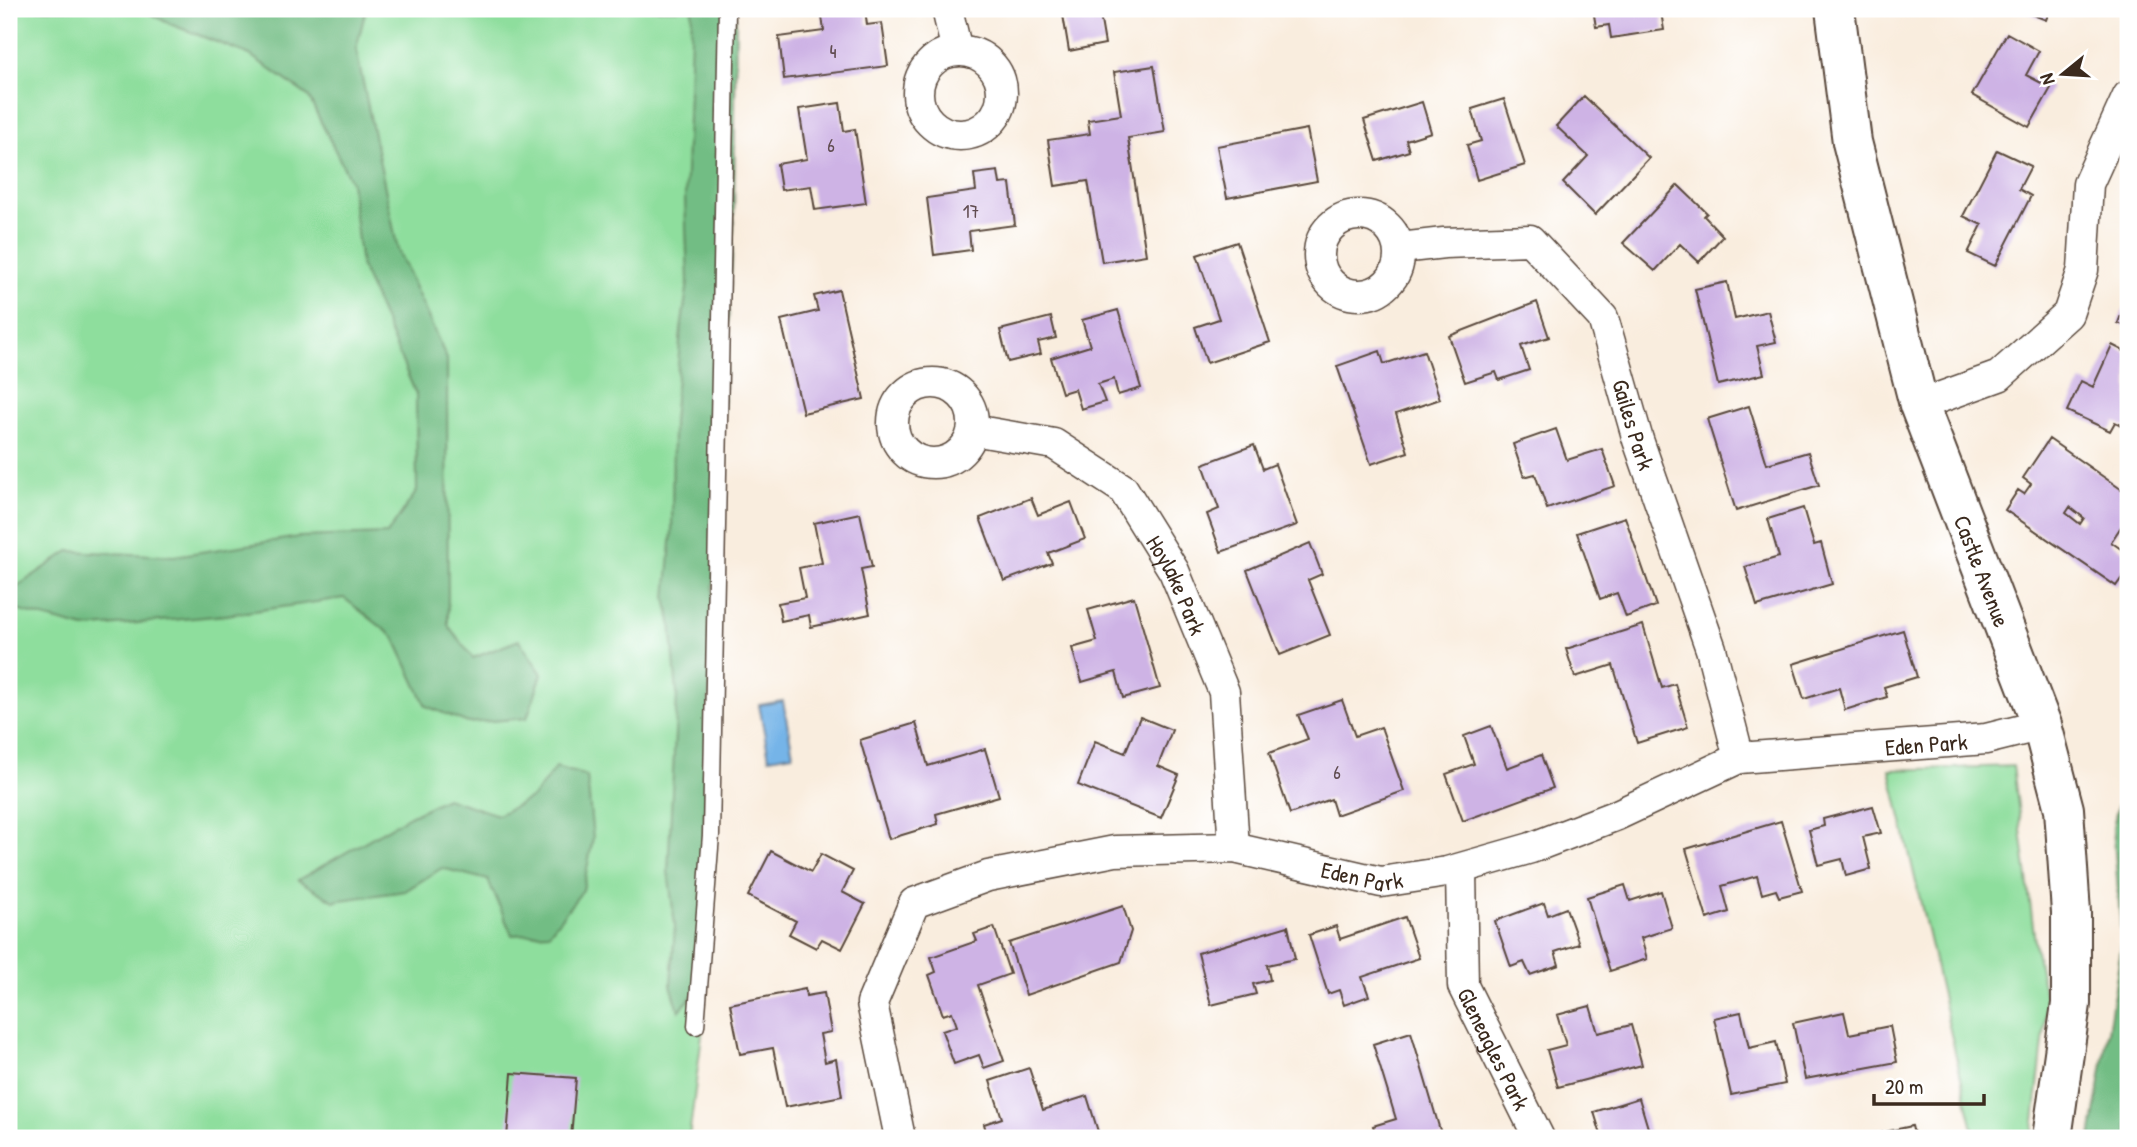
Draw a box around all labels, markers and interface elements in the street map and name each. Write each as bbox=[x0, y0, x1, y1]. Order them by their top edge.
house number: 4 bbox=[829, 38, 837, 64]
north arrow bbox=[2028, 38, 2098, 108]
text: N bbox=[2033, 70, 2061, 88]
house number: 6 bbox=[827, 132, 835, 158]
house number: 17 bbox=[963, 198, 979, 224]
street label: Gailes Park bbox=[1606, 375, 1663, 474]
street label: Castle Avenue bbox=[1947, 510, 2018, 631]
street label: Hoylake Park bbox=[1140, 529, 1214, 640]
street label: Eden Park bbox=[1884, 725, 1969, 762]
house number: 6 bbox=[1333, 759, 1341, 785]
street label: Eden Park bbox=[1318, 853, 1405, 898]
street label: Gleneagles Park bbox=[1451, 982, 1538, 1115]
scale bar bbox=[1874, 1063, 1985, 1107]
text: 20 m bbox=[1885, 1072, 1923, 1101]

